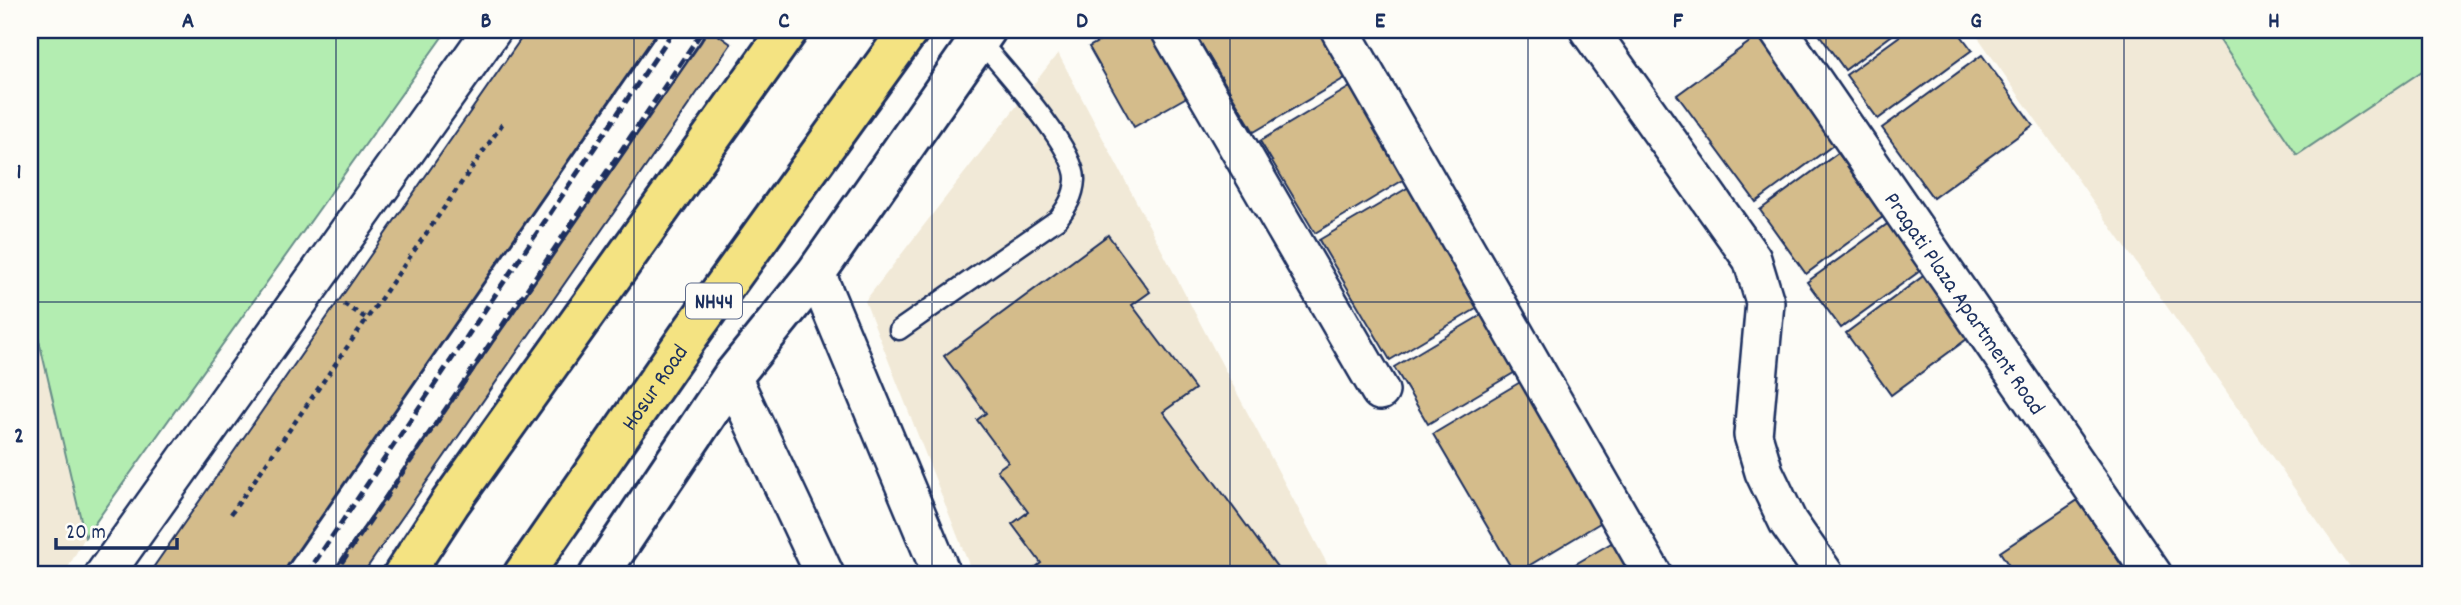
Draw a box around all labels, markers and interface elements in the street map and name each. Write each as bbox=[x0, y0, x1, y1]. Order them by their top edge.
text: A bbox=[182, 6, 194, 39]
text: B bbox=[481, 6, 492, 39]
text: C bbox=[778, 6, 790, 39]
text: D bbox=[1076, 6, 1088, 39]
text: E bbox=[1375, 6, 1386, 39]
text: F bbox=[1673, 6, 1684, 39]
text: G bbox=[1970, 6, 1982, 39]
text: H bbox=[2268, 6, 2280, 39]
text: 1 bbox=[16, 157, 22, 190]
street label: Pragati Plaza Apartment Road bbox=[1874, 186, 2051, 423]
road number: NH44 bbox=[686, 284, 742, 318]
street label: Hosur Road bbox=[615, 339, 698, 439]
text: 2 bbox=[14, 421, 24, 454]
scale bar bbox=[56, 507, 177, 551]
text: 20 m bbox=[66, 519, 106, 549]

